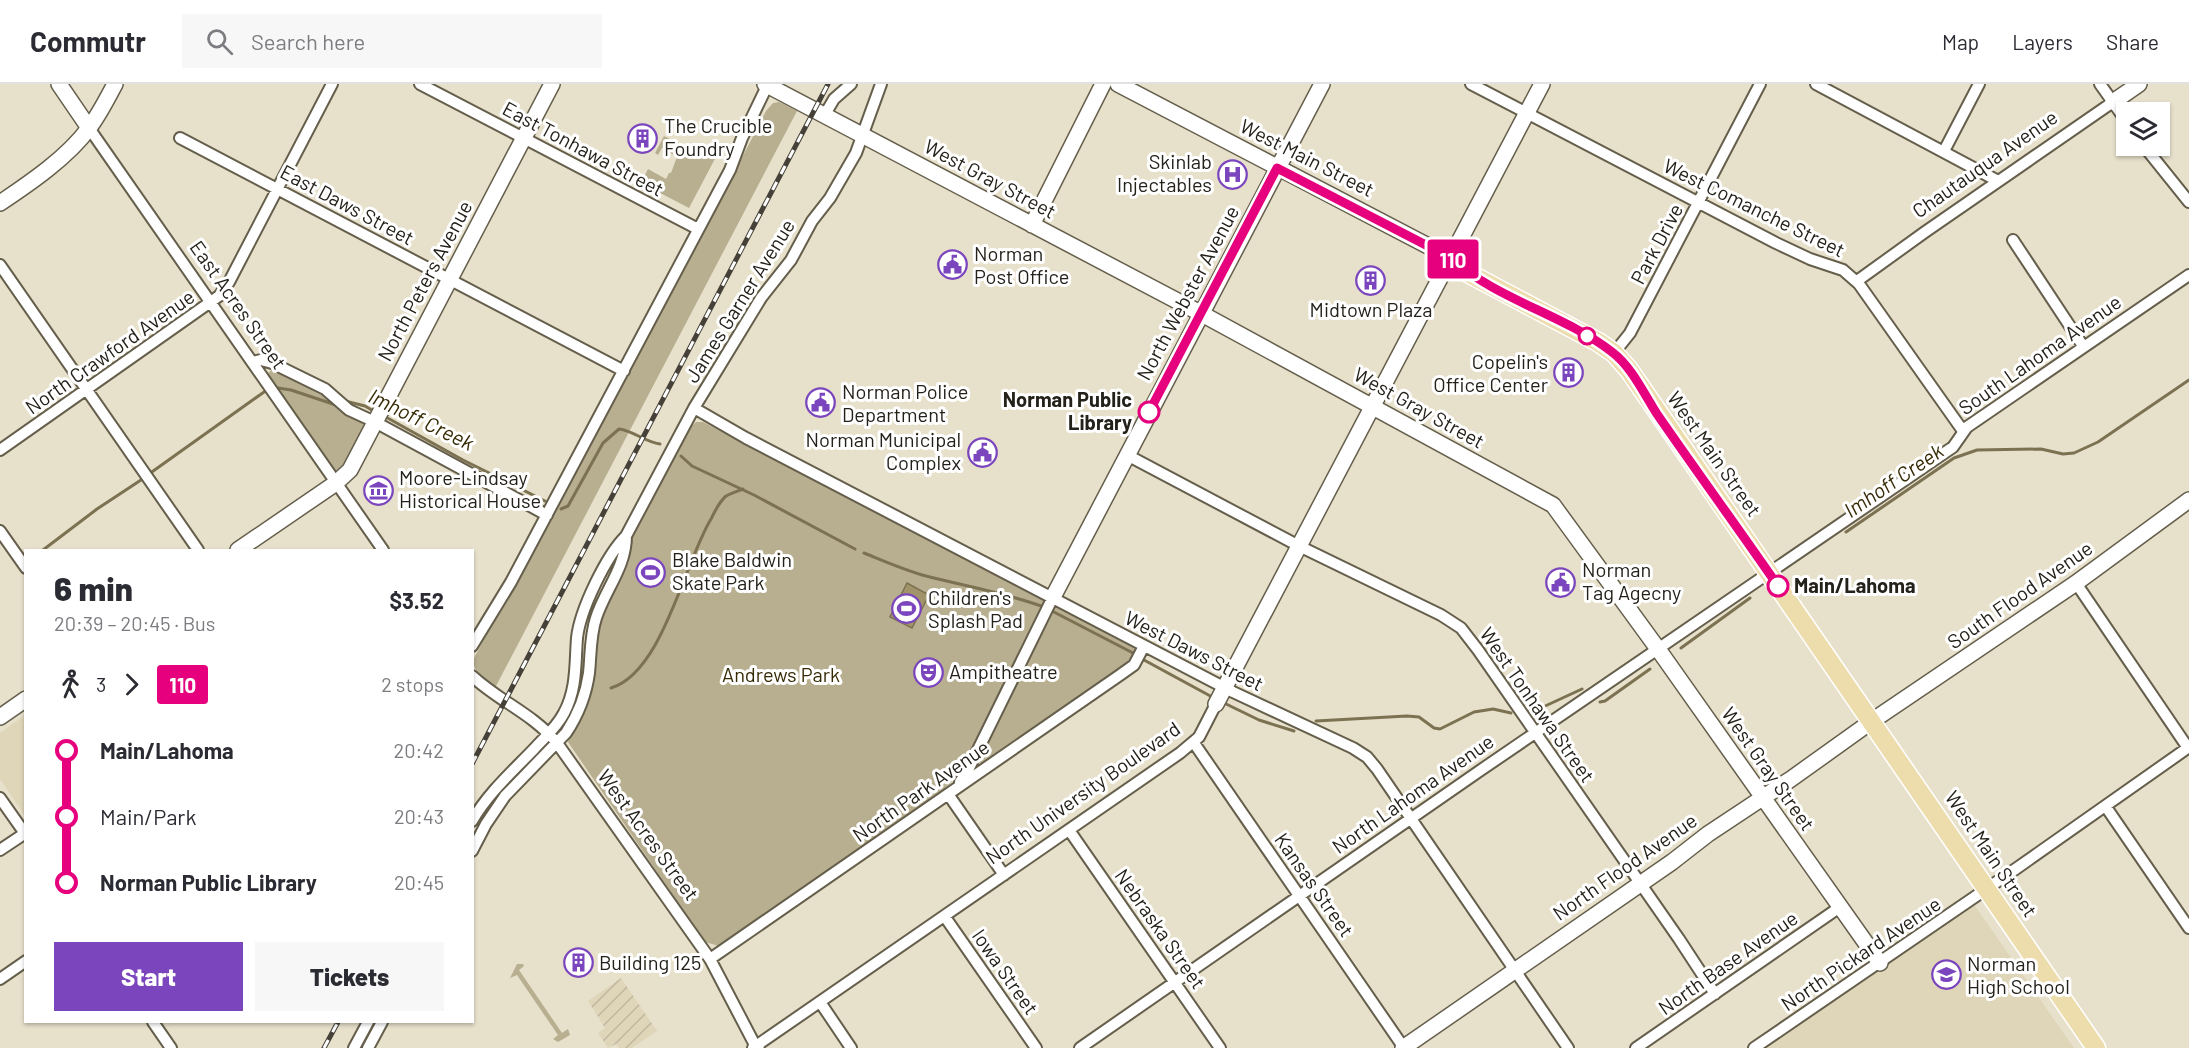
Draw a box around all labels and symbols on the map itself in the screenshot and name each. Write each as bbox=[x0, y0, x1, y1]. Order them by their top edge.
street label: East Tonhawa Street bbox=[499, 96, 668, 201]
street label: Chautauqua Avenue bbox=[1907, 104, 2062, 222]
place label: The Crucible Foundry bbox=[664, 113, 773, 160]
street label: West Main Street bbox=[1237, 113, 1378, 201]
building icon: The Crucible Foundry bbox=[627, 122, 659, 154]
street label: West Gray Street bbox=[921, 133, 1060, 223]
place label: Skinlab Injectables bbox=[1117, 149, 1212, 196]
street label: West Comanche Street bbox=[1660, 153, 1849, 261]
hospital icon: Skinlab Injectables bbox=[1217, 158, 1249, 190]
street label: East Daws Street bbox=[277, 159, 418, 249]
street label: North Peters Avenue bbox=[372, 196, 477, 365]
street label: Park Drive bbox=[1625, 199, 1687, 288]
street label: North Webster Avenue bbox=[1131, 201, 1243, 384]
street label: James Garner Avenue bbox=[679, 214, 799, 387]
street label: East Acres Street bbox=[186, 236, 292, 373]
line badge: 110 bbox=[1418, 240, 1488, 279]
place label: Norman Post Office bbox=[974, 241, 1069, 288]
public building icon: Norman Post Office bbox=[937, 249, 969, 281]
building icon: Midtown Plaza bbox=[1355, 264, 1387, 296]
street label: North Crawford Avenue bbox=[20, 284, 199, 419]
street label: South Lahoma Avenue bbox=[1954, 289, 2125, 419]
place label: Midtown Plaza bbox=[1310, 297, 1432, 321]
unlabelled marker bbox=[1578, 327, 1596, 345]
place label: Copelin's Office Center bbox=[1433, 349, 1548, 396]
building icon: Copelin's Office Center bbox=[1553, 357, 1585, 389]
street label: West Gray Street bbox=[1350, 361, 1489, 453]
place label: Norman Police Department bbox=[842, 379, 968, 426]
water label: Imhoff Creek bbox=[365, 382, 479, 455]
street label: West Main Street bbox=[1663, 386, 1767, 520]
public building icon: Norman Police Department bbox=[805, 387, 837, 419]
place label: Norman Public Library bbox=[1003, 387, 1132, 434]
marker: Norman Public Library bbox=[1138, 401, 1160, 423]
place label: Norman Municipal Complex bbox=[806, 427, 961, 474]
public building icon: Norman Municipal Complex bbox=[966, 436, 998, 468]
water label: Imhoff Creek bbox=[1839, 437, 1948, 522]
place label: Moore-Lindsay Historical House bbox=[399, 465, 541, 512]
museum icon: Moore-Lindsay Historical House bbox=[362, 474, 394, 506]
street label: South Flood Avenue bbox=[1942, 535, 2097, 653]
place label: Blake Baldwin Skate Park bbox=[672, 547, 792, 594]
sports icon: Blake Baldwin Skate Park bbox=[635, 556, 667, 588]
place label: Norman Tag Agecny bbox=[1582, 557, 1681, 604]
public building icon: Norman Tag Agecny bbox=[1545, 566, 1577, 598]
place label: Main/Lahoma bbox=[1794, 573, 1916, 597]
marker: Main/Lahoma bbox=[1767, 575, 1789, 597]
place label: Children's Splash Pad bbox=[928, 585, 1023, 632]
sports icon: Children's Splash Pad bbox=[891, 593, 923, 625]
street label: West Daws Street bbox=[1121, 605, 1268, 695]
street label: West Tonhawa Street bbox=[1475, 622, 1600, 786]
theatre icon: Ampitheatre bbox=[912, 656, 944, 688]
place label: Ampitheatre bbox=[949, 659, 1058, 683]
park label: Andrews Park bbox=[722, 662, 840, 686]
street label: West Gray Street bbox=[1717, 702, 1820, 835]
street label: North University Boulevard bbox=[981, 716, 1184, 869]
street label: North Lahoma Avenue bbox=[1327, 728, 1498, 858]
street label: North Park Avenue bbox=[848, 734, 993, 846]
street label: West Acres Street bbox=[593, 764, 704, 905]
street label: West Main Street bbox=[1941, 786, 2043, 921]
street label: North Flood Avenue bbox=[1548, 808, 1701, 925]
street label: Kansas Street bbox=[1270, 828, 1359, 941]
street label: Nebraska Street bbox=[1111, 864, 1211, 993]
street label: North Pickard Avenue bbox=[1776, 891, 1945, 1015]
street label: North Base Avenue bbox=[1653, 905, 1802, 1019]
street label: Iowa Street bbox=[968, 924, 1044, 1019]
building icon: Building 125 bbox=[562, 947, 594, 979]
place label: Building 125 bbox=[599, 950, 701, 974]
place label: Norman High School bbox=[1967, 951, 2070, 998]
school or university icon: Norman High School bbox=[1930, 959, 1962, 991]

